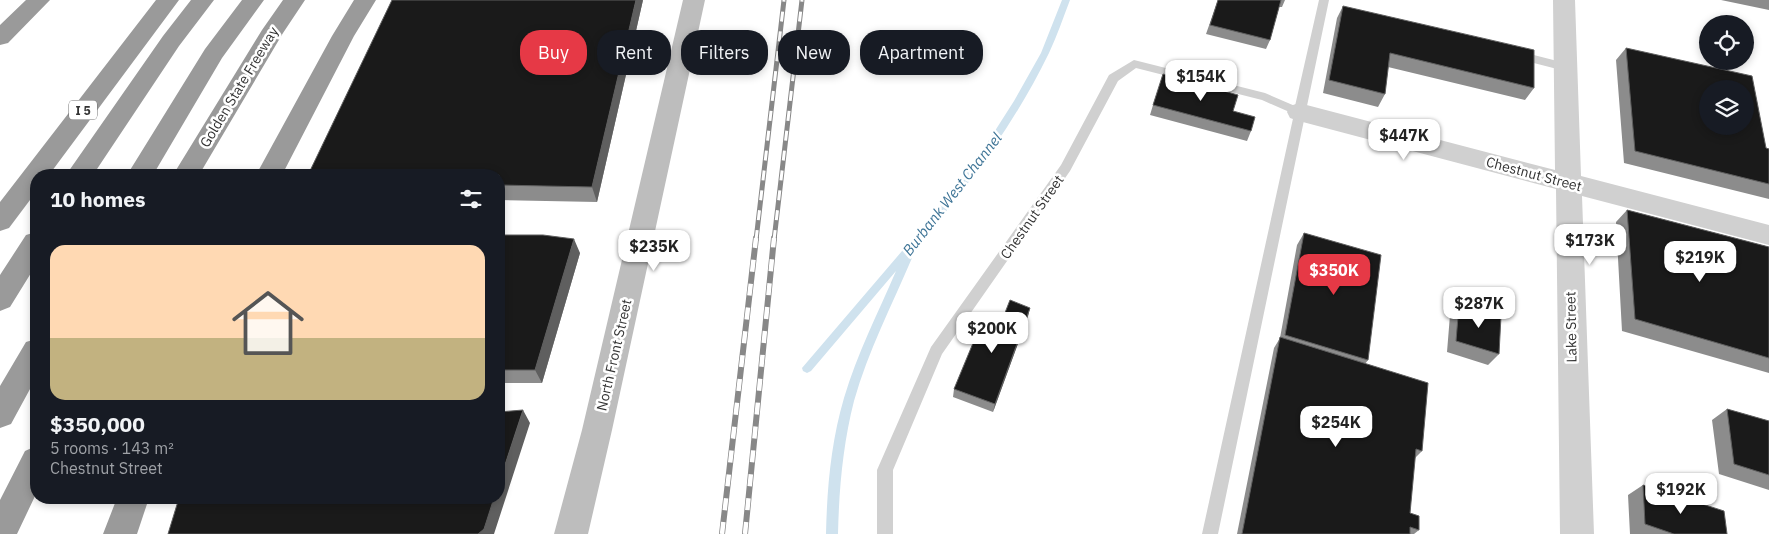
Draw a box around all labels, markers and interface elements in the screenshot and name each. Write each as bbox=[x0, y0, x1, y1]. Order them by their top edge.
map controls bbox=[1699, 15, 1754, 135]
button: locate bbox=[1699, 15, 1754, 70]
street label: Golden State Freeway bbox=[196, 23, 282, 151]
chip: Buy bbox=[520, 30, 587, 75]
chip: Rent bbox=[597, 30, 671, 75]
chip: Filters bbox=[681, 30, 768, 75]
chip: New bbox=[778, 30, 850, 75]
chip: Apartment bbox=[860, 30, 983, 75]
pin: $154K bbox=[1166, 59, 1236, 102]
text: $154K bbox=[1176, 66, 1226, 86]
button: layers bbox=[1699, 80, 1754, 135]
road number: I 5 bbox=[69, 100, 97, 120]
pin: $447K bbox=[1369, 119, 1439, 161]
text: $447K bbox=[1379, 125, 1429, 145]
water label: Burbank West Channel bbox=[898, 129, 1006, 259]
street label: Chestnut Street bbox=[1484, 153, 1584, 195]
street label: Chestnut Street bbox=[996, 171, 1068, 263]
text: 10 homes bbox=[50, 185, 146, 213]
icon: filters bbox=[457, 185, 485, 213]
pin: $173K bbox=[1555, 224, 1625, 266]
pin: $235K bbox=[619, 230, 689, 272]
text: $173K bbox=[1565, 230, 1615, 250]
text: $235K bbox=[629, 236, 679, 256]
pin: $219K bbox=[1665, 240, 1735, 283]
text: $219K bbox=[1675, 247, 1725, 267]
pin: $350K bbox=[1299, 254, 1369, 296]
text: $350K bbox=[1309, 260, 1359, 280]
icon: home bbox=[223, 278, 313, 368]
pin: $287K bbox=[1444, 286, 1514, 329]
street label: Lake Street bbox=[1561, 291, 1581, 363]
text: $287K bbox=[1454, 293, 1504, 313]
street label: North Front Street bbox=[592, 297, 636, 413]
pin: $200K bbox=[957, 312, 1027, 354]
text: $200K bbox=[967, 318, 1017, 338]
pin: $254K bbox=[1301, 406, 1371, 448]
text: $350,000 bbox=[50, 410, 145, 438]
text: $254K bbox=[1311, 412, 1361, 432]
text: 5 rooms · 143 m² bbox=[50, 438, 174, 458]
text: Chestnut Street bbox=[50, 458, 163, 478]
pin: $192K bbox=[1646, 472, 1716, 515]
text: $192K bbox=[1656, 479, 1706, 499]

